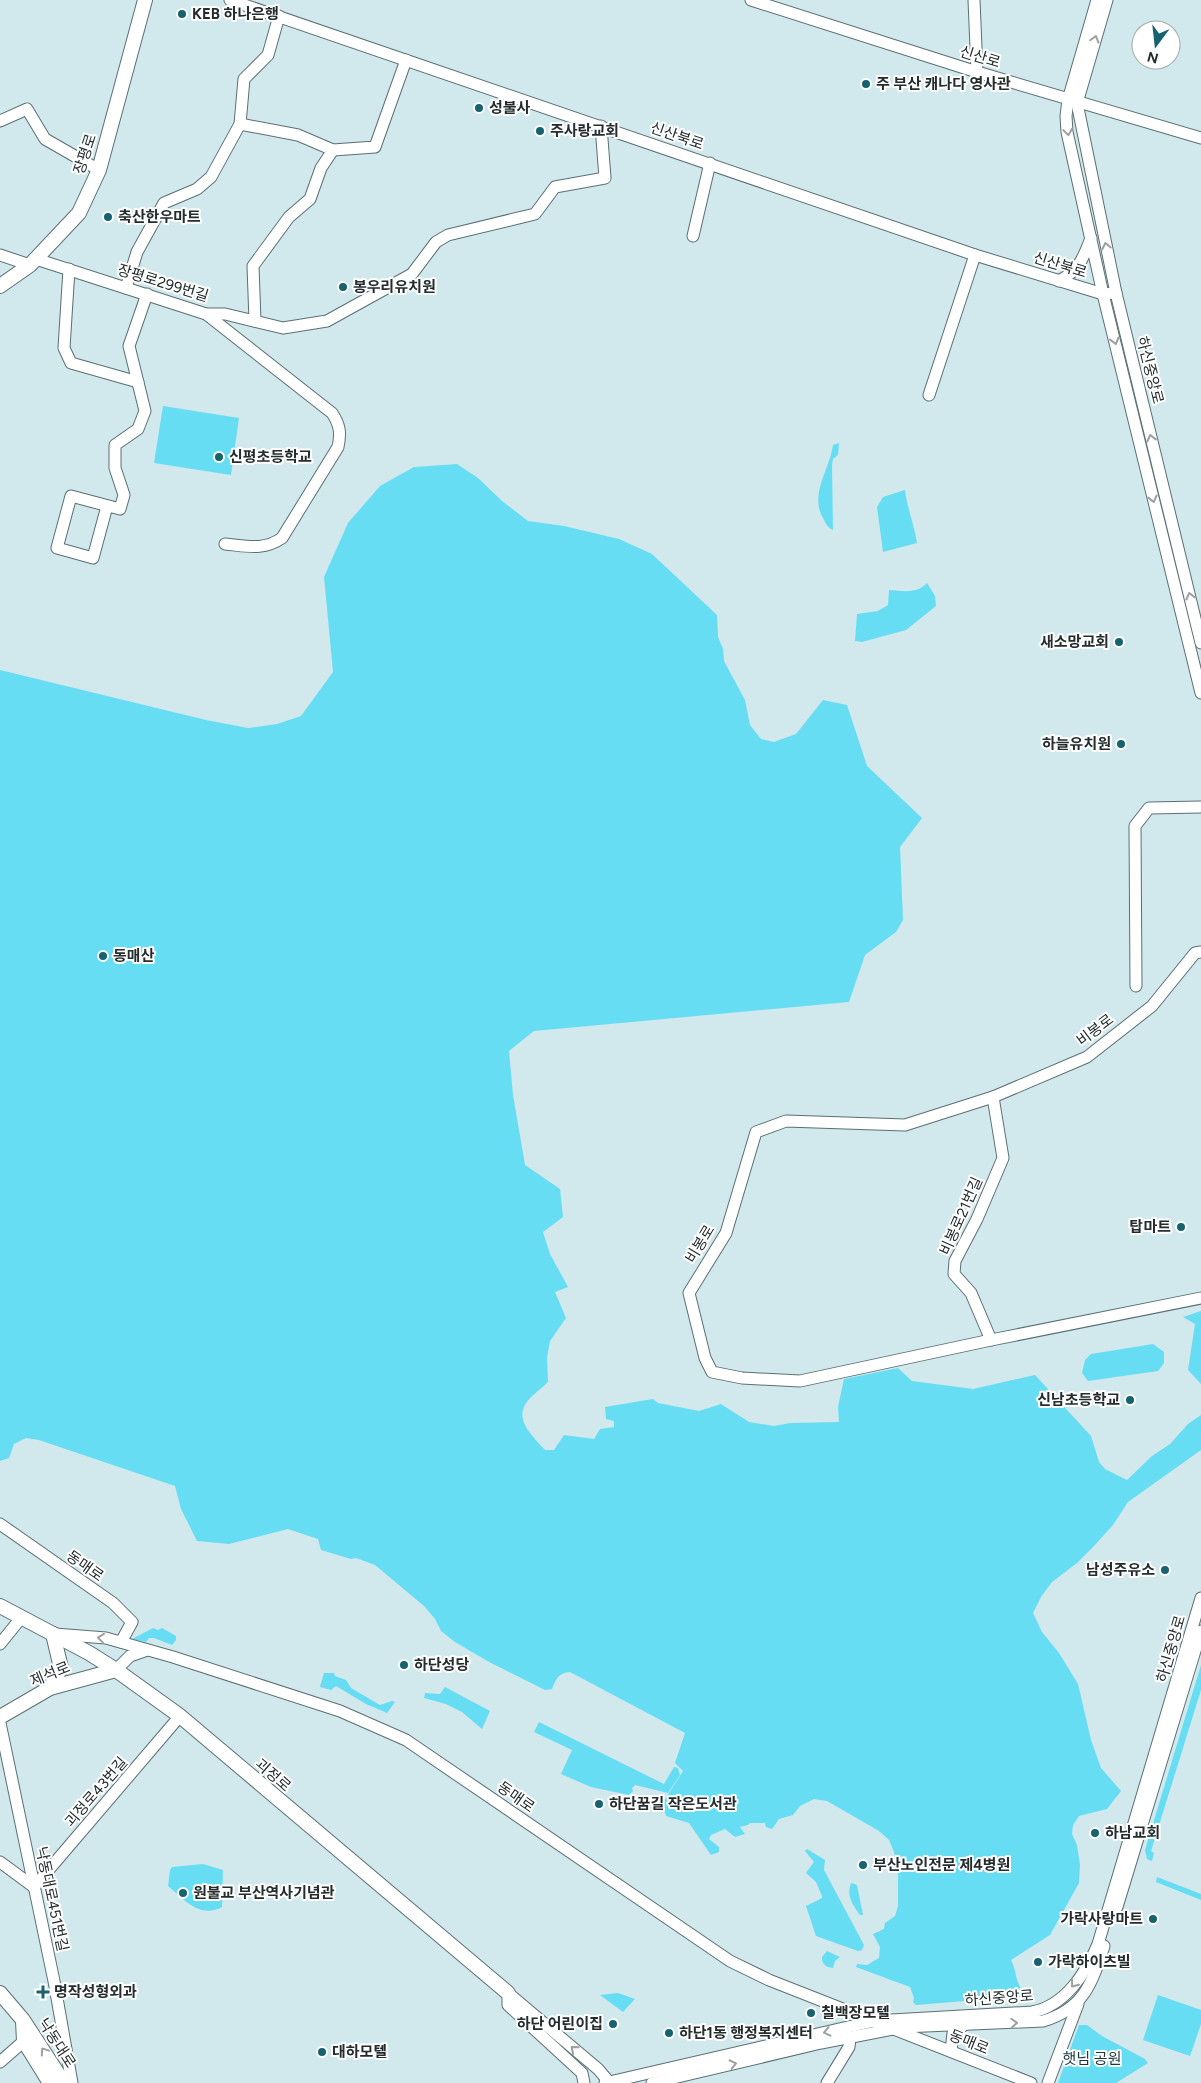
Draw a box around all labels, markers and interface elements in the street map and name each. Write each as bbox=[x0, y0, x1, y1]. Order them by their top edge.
place label: KEB 하나은행 bbox=[192, 5, 279, 23]
marker: KEB 하나은행 bbox=[176, 8, 188, 20]
north arrow bbox=[1131, 20, 1181, 70]
one-way arrow bbox=[1090, 35, 1100, 44]
street label: 신산로 bbox=[958, 42, 1002, 72]
text: N bbox=[1145, 47, 1160, 67]
place label: 주 부산 캐나다 영사관 bbox=[876, 75, 1011, 93]
marker: 주 부산 캐나다 영사관 bbox=[860, 78, 872, 90]
place label: 성불사 bbox=[489, 99, 531, 117]
marker: 성불사 bbox=[473, 102, 485, 114]
street label: 신산북로 bbox=[648, 119, 706, 153]
place label: 주사랑교회 bbox=[550, 122, 619, 140]
marker: 주사랑교회 bbox=[534, 125, 546, 137]
one-way arrow bbox=[1062, 127, 1072, 136]
street label: 장평로 bbox=[70, 132, 100, 176]
place label: 축산한우마트 bbox=[118, 208, 201, 226]
marker: 축산한우마트 bbox=[102, 211, 114, 223]
one-way arrow bbox=[1101, 241, 1112, 250]
street label: 신산북로 bbox=[1031, 248, 1089, 282]
street label: 장평로299번길 bbox=[115, 261, 211, 305]
place label: 봉우리유치원 bbox=[353, 278, 436, 296]
marker: 봉우리유치원 bbox=[337, 281, 349, 293]
street label: 하신중앙로 bbox=[1133, 334, 1167, 406]
one-way arrow bbox=[1109, 337, 1120, 346]
one-way arrow bbox=[1146, 434, 1157, 443]
place label: 신평초등학교 bbox=[229, 448, 312, 466]
marker: 신평초등학교 bbox=[213, 451, 225, 463]
one-way arrow bbox=[1148, 495, 1158, 503]
one-way arrow bbox=[1185, 593, 1195, 601]
place label: 새소망교회 bbox=[1040, 633, 1109, 651]
marker: 새소망교회 bbox=[1113, 636, 1125, 648]
place label: 하늘유치원 bbox=[1042, 735, 1111, 753]
marker: 하늘유치원 bbox=[1115, 738, 1127, 750]
place label: 동매산 bbox=[113, 947, 155, 965]
marker: 동매산 bbox=[97, 950, 109, 962]
street label: 비봉로 bbox=[1073, 1010, 1117, 1050]
street label: 비봉로21번길 bbox=[936, 1174, 986, 1258]
place label: 탑마트 bbox=[1130, 1218, 1171, 1236]
marker: 탑마트 bbox=[1175, 1221, 1187, 1233]
street label: 비봉로 bbox=[682, 1222, 718, 1266]
place label: 신남초등학교 bbox=[1037, 1391, 1120, 1409]
marker: 신남초등학교 bbox=[1124, 1394, 1136, 1406]
street label: 동매로 bbox=[63, 1547, 107, 1585]
place label: 남성주유소 bbox=[1086, 1561, 1155, 1579]
marker: 남성주유소 bbox=[1159, 1564, 1171, 1576]
street label: 하신중앙로 bbox=[1153, 1613, 1189, 1685]
one-way arrow bbox=[97, 1633, 105, 1644]
place label: 하단성당 bbox=[414, 1656, 469, 1674]
street label: 제석로 bbox=[27, 1658, 73, 1690]
marker: 하단성당 bbox=[398, 1659, 410, 1671]
street label: 괴정로43번길 bbox=[61, 1753, 131, 1831]
street label: 괴정로 bbox=[251, 1755, 295, 1795]
street label: 동매로 bbox=[494, 1778, 538, 1816]
place label: 하단꿈길 작은도서관 bbox=[609, 1795, 737, 1813]
marker: 하단꿈길 작은도서관 bbox=[593, 1798, 605, 1810]
place label: 하남교회 bbox=[1105, 1824, 1160, 1842]
marker: 하남교회 bbox=[1089, 1827, 1101, 1839]
street label: 낙동대로451번길 bbox=[32, 1845, 72, 1953]
place label: 부산노인전문 제4병원 bbox=[873, 1856, 1010, 1874]
marker: 부산노인전문 제4병원 bbox=[857, 1859, 869, 1871]
place label: 원불교 부산역사기념관 bbox=[193, 1884, 335, 1902]
marker: 원불교 부산역사기념관 bbox=[177, 1887, 189, 1899]
place label: 가락사랑마트 bbox=[1060, 1910, 1143, 1928]
marker: 가락사랑마트 bbox=[1147, 1913, 1159, 1925]
place label: 가락하이츠빌 bbox=[1048, 1953, 1131, 1971]
marker: 가락하이츠빌 bbox=[1032, 1956, 1044, 1968]
one-way arrow bbox=[1071, 1979, 1080, 1988]
place label: 명작성형외과 bbox=[54, 1983, 137, 2001]
marker: 명작성형외과 bbox=[36, 1985, 50, 1999]
street label: 하신중앙로 bbox=[964, 1987, 1034, 2009]
place label: 칠백장모텔 bbox=[821, 2004, 890, 2022]
marker: 칠백장모텔 bbox=[805, 2007, 817, 2019]
street label: 낙동대로 bbox=[34, 2015, 80, 2071]
place label: 하단 어린이집 bbox=[517, 2015, 603, 2033]
marker: 하단 어린이집 bbox=[607, 2018, 619, 2030]
one-way arrow bbox=[1010, 2018, 1018, 2029]
place label: 하단1동 행정복지센터 bbox=[679, 2024, 813, 2042]
one-way arrow bbox=[822, 2026, 831, 2037]
street label: 동매로 bbox=[946, 2026, 992, 2058]
marker: 하단1동 행정복지센터 bbox=[663, 2027, 675, 2039]
place label: 대하모텔 bbox=[332, 2043, 387, 2061]
marker: 대하모텔 bbox=[316, 2046, 328, 2058]
one-way arrow bbox=[571, 2046, 580, 2054]
one-way arrow bbox=[41, 2047, 50, 2057]
park label: 햇님 공원 bbox=[1063, 2050, 1121, 2068]
one-way arrow bbox=[729, 2059, 738, 2070]

